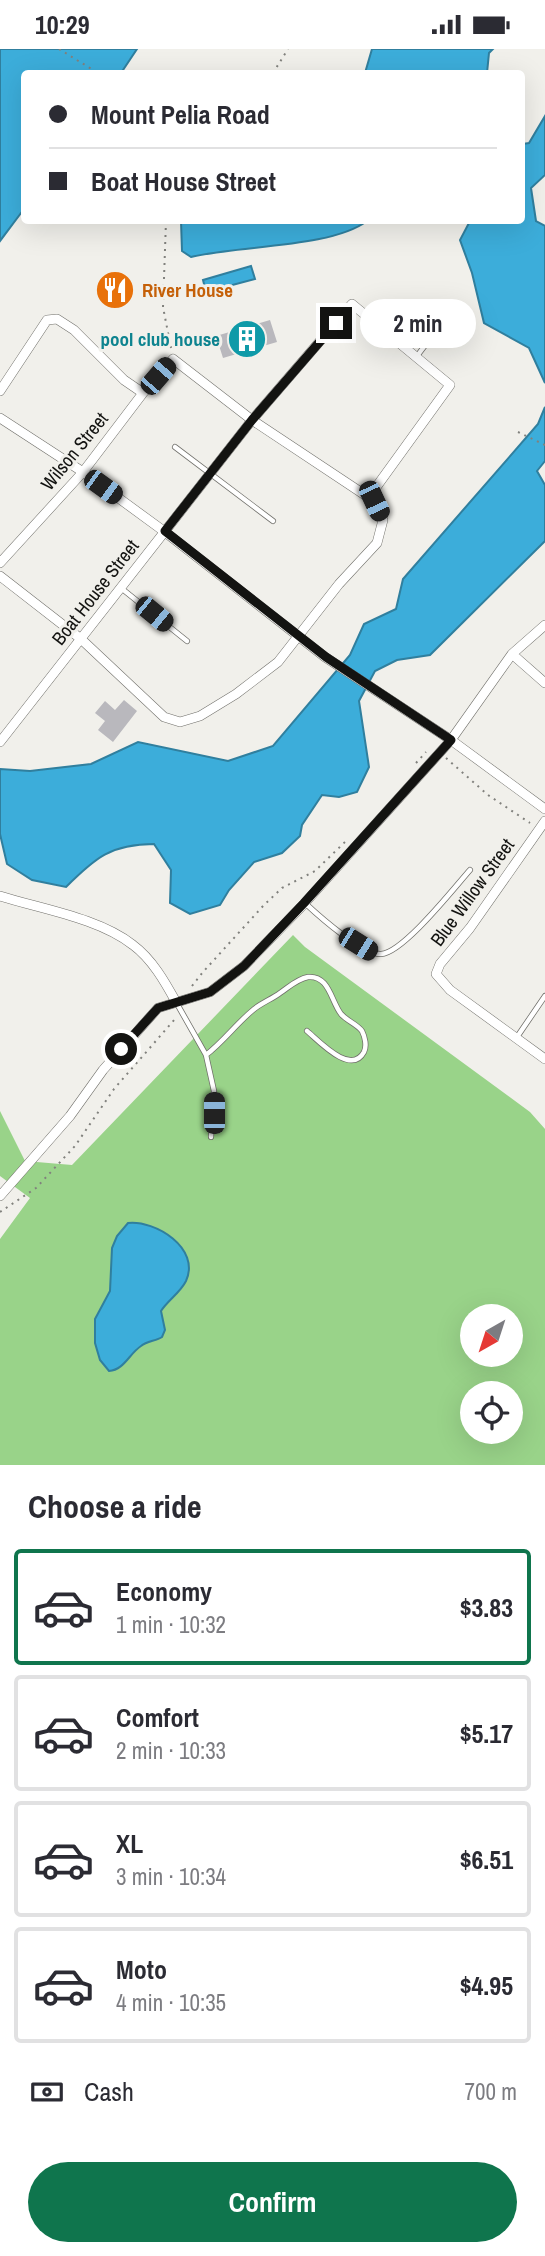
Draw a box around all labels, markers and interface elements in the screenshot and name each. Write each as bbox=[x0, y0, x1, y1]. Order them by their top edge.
text: 10:29 bbox=[35, 7, 90, 42]
text: Mount Pelia Road bbox=[91, 97, 270, 132]
text: Boat House Street bbox=[91, 164, 276, 199]
restaurant icon: River House bbox=[94, 269, 136, 311]
place label: River House bbox=[142, 277, 233, 303]
callout: 2 min bbox=[360, 299, 476, 347]
route end bbox=[320, 307, 352, 339]
text: 2 min bbox=[393, 308, 443, 339]
building icon: pool club house bbox=[226, 318, 268, 360]
place label: pool club house bbox=[101, 326, 220, 352]
car bbox=[137, 353, 180, 399]
street label: Wilson Street bbox=[34, 406, 114, 496]
car bbox=[80, 466, 127, 508]
car bbox=[356, 478, 393, 524]
street label: Boat House Street bbox=[46, 533, 145, 650]
car bbox=[132, 593, 177, 635]
street label: Blue Willow Street bbox=[424, 832, 520, 951]
car bbox=[335, 924, 382, 964]
route start bbox=[105, 1033, 137, 1065]
car bbox=[204, 1092, 225, 1134]
north arrow bbox=[460, 1304, 523, 1367]
map controls bbox=[460, 1304, 523, 1444]
button: locate bbox=[460, 1381, 523, 1444]
text: Choose a ride bbox=[28, 1485, 202, 1528]
text: Economy bbox=[116, 1574, 212, 1609]
icon: car bbox=[32, 1576, 95, 1639]
text: $3.83 bbox=[460, 1590, 513, 1625]
text: 1 min · 10:32 bbox=[116, 1609, 226, 1640]
text: Comfort bbox=[116, 1700, 199, 1735]
icon: car bbox=[32, 1702, 95, 1765]
text: $5.17 bbox=[460, 1716, 513, 1751]
text: 2 min · 10:33 bbox=[116, 1735, 226, 1766]
text: XL bbox=[116, 1826, 143, 1861]
icon: car bbox=[32, 1828, 95, 1891]
text: $6.51 bbox=[460, 1842, 513, 1877]
text: 3 min · 10:34 bbox=[116, 1861, 226, 1892]
text: Moto bbox=[116, 1952, 167, 1987]
icon: car bbox=[32, 1954, 95, 2017]
text: $4.95 bbox=[460, 1968, 513, 2003]
text: 4 min · 10:35 bbox=[116, 1987, 226, 2018]
icon: cash bbox=[28, 2073, 66, 2111]
text: Cash bbox=[84, 2074, 134, 2109]
text: 700 m bbox=[465, 2076, 517, 2107]
button: Confirm bbox=[28, 2162, 517, 2242]

